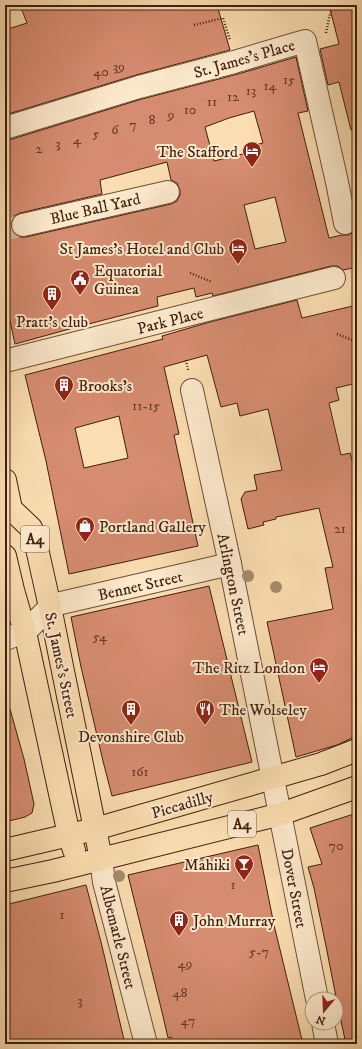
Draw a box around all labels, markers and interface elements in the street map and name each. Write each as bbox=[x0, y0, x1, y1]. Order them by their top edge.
street label: St. James's Place bbox=[191, 35, 298, 83]
house number: 39 bbox=[113, 58, 125, 76]
house number: 40 bbox=[93, 63, 109, 81]
house number: 15 bbox=[283, 71, 295, 89]
house number: 14 bbox=[263, 77, 278, 95]
house number: 13 bbox=[246, 82, 256, 100]
house number: 12 bbox=[227, 88, 239, 106]
house number: 11 bbox=[207, 93, 217, 111]
house number: 10 bbox=[184, 101, 196, 119]
house number: 9 bbox=[167, 106, 175, 124]
house number: 8 bbox=[148, 111, 156, 129]
house number: 7 bbox=[129, 116, 137, 134]
house number: 6 bbox=[111, 121, 119, 139]
house number: 5 bbox=[93, 125, 100, 143]
house number: 4 bbox=[73, 131, 82, 149]
house number: 3 bbox=[55, 135, 61, 153]
house number: 2 bbox=[36, 140, 43, 158]
hotel icon: The Stafford bbox=[241, 140, 263, 168]
place label: The Stafford bbox=[157, 142, 238, 162]
street label: Blue Ball Yard bbox=[48, 189, 142, 229]
hotel icon: St James's Hotel and Club bbox=[227, 237, 249, 265]
place label: St James's Hotel and Club bbox=[60, 239, 224, 259]
place label: Equatorial Guinea bbox=[94, 261, 162, 299]
public building icon: Equatorial Guinea bbox=[69, 268, 91, 296]
building icon: Pratt's club bbox=[41, 283, 63, 311]
street label: Park Place bbox=[135, 303, 206, 339]
place label: Pratt's club bbox=[16, 312, 88, 332]
building icon: Brooks's bbox=[53, 374, 75, 402]
place label: Brooks's bbox=[78, 376, 132, 396]
house number: 11-15 bbox=[132, 397, 160, 415]
shop icon: Portland Gallery bbox=[74, 515, 96, 543]
place label: Portland Gallery bbox=[99, 517, 206, 537]
house number: 21 bbox=[334, 520, 346, 538]
road number: A4 bbox=[21, 526, 49, 552]
street label: Arlington Street bbox=[212, 531, 254, 637]
street label: Bennet Street bbox=[96, 567, 185, 605]
street label: St. James's Street bbox=[40, 610, 82, 720]
house number: 54 bbox=[93, 628, 108, 646]
hotel icon: The Ritz London bbox=[308, 656, 330, 684]
place label: The Ritz London bbox=[193, 658, 306, 678]
building icon: Devonshire Club bbox=[120, 698, 142, 726]
restaurant icon: The Wolseley bbox=[194, 698, 216, 726]
place label: The Wolseley bbox=[219, 700, 307, 720]
place label: Devonshire Club bbox=[78, 727, 184, 747]
house number: 161 bbox=[131, 763, 149, 781]
street label: Piccadilly bbox=[149, 787, 216, 823]
road number: A4 bbox=[228, 811, 256, 837]
house number: 70 bbox=[329, 837, 343, 855]
street label: Dover Street bbox=[277, 847, 312, 930]
bar icon: Mahiki bbox=[233, 853, 255, 881]
place label: Mahiki bbox=[184, 855, 230, 875]
house number: 1 bbox=[230, 876, 236, 894]
street label: Albemarle Street bbox=[95, 883, 141, 991]
house number: 1 bbox=[59, 906, 65, 924]
building icon: John Murray bbox=[168, 909, 190, 937]
place label: John Murray bbox=[191, 911, 276, 931]
house number: 5-7 bbox=[249, 943, 269, 961]
house number: 49 bbox=[177, 955, 193, 973]
house number: 48 bbox=[172, 984, 188, 1002]
north arrow bbox=[304, 991, 344, 1031]
house number: 3 bbox=[77, 992, 83, 1010]
text: N bbox=[315, 1011, 328, 1028]
house number: 47 bbox=[181, 1012, 195, 1030]

